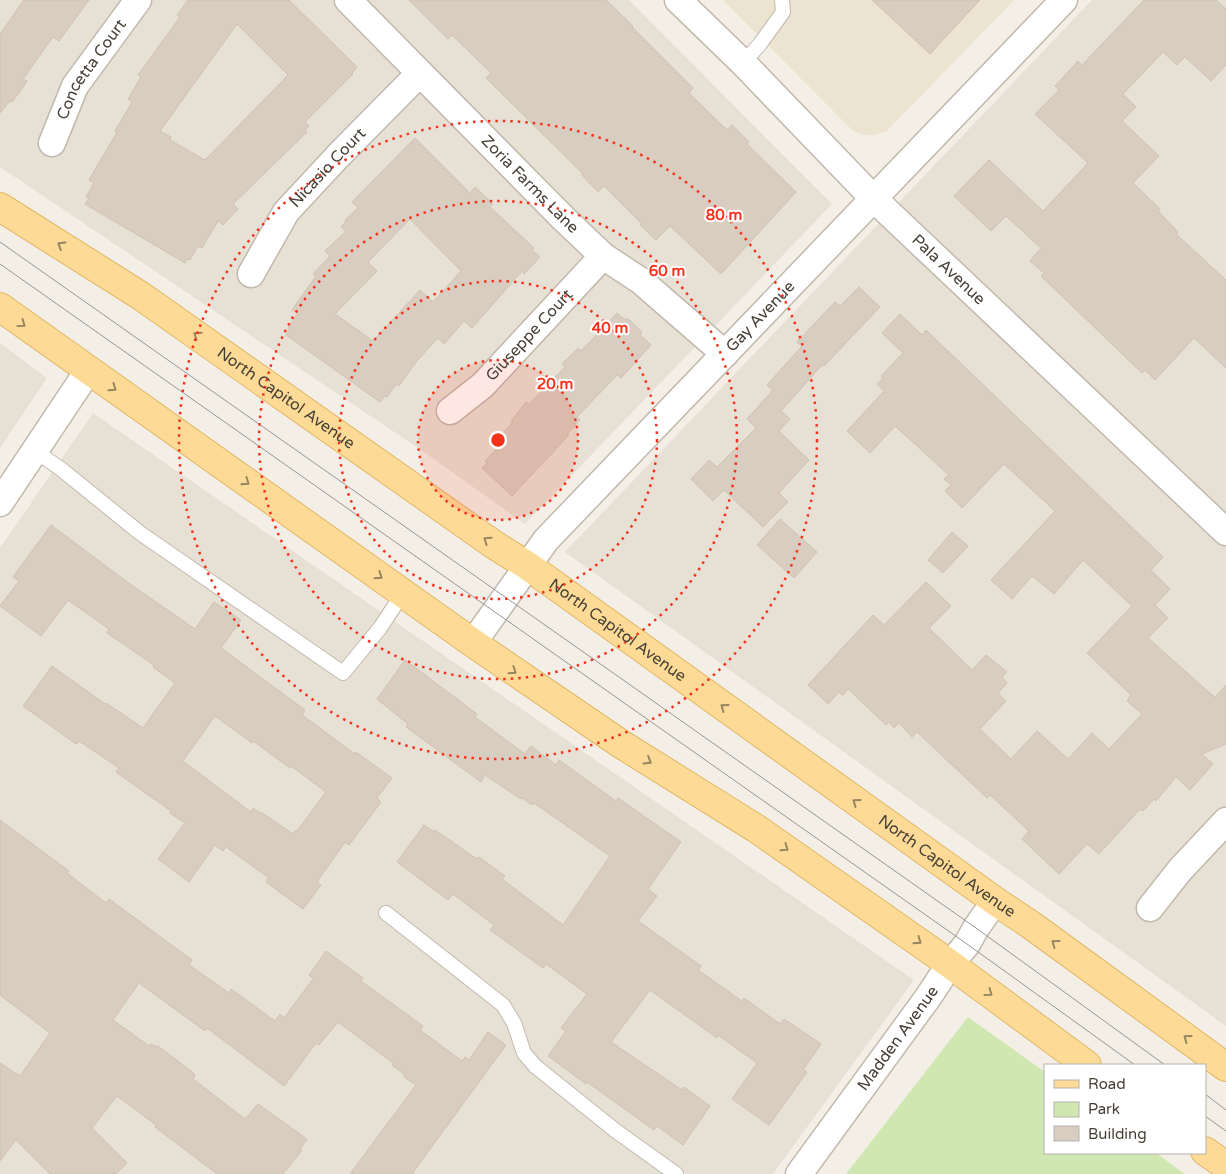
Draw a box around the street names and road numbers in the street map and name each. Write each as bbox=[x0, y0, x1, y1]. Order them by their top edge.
street label: Concetta Court bbox=[52, 15, 131, 123]
street label: Nicasio Court bbox=[285, 124, 370, 212]
street label: Zoria Farms Lane bbox=[477, 131, 583, 238]
street label: Pala Avenue bbox=[908, 230, 990, 309]
street label: Gay Avenue bbox=[722, 277, 799, 356]
street label: Giuseppe Court bbox=[482, 285, 577, 385]
street label: North Capitol Avenue bbox=[213, 343, 359, 453]
street label: North Capitol Avenue bbox=[545, 574, 690, 686]
street label: North Capitol Avenue bbox=[874, 810, 1019, 922]
street label: Madden Avenue bbox=[853, 982, 943, 1095]

